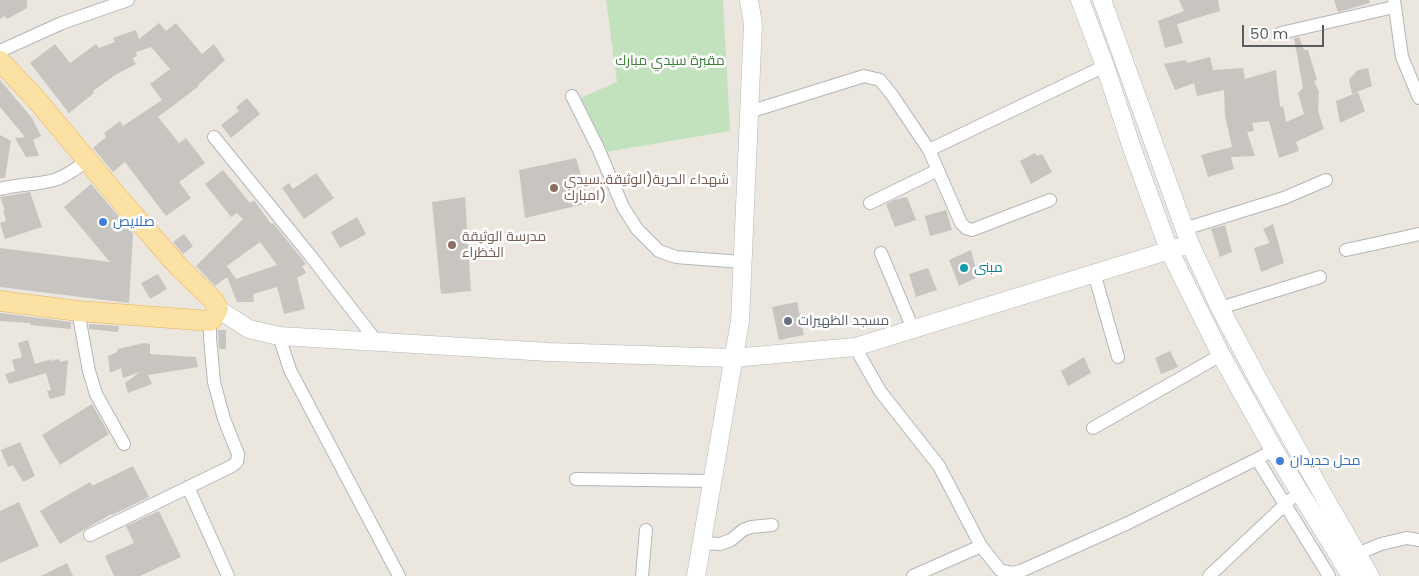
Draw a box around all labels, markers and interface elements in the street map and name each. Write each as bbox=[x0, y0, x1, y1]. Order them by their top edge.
scale bar bbox=[1244, 15, 1326, 47]
text: 50 m bbox=[1250, 23, 1288, 44]
park label: مقبرة سيدي مبارك bbox=[615, 53, 725, 69]
place label: شهداء الحرية(الوثيقة..سيدي امبارك) bbox=[564, 172, 729, 204]
marker: شهداء الحرية(الوثيقة..سيدي امبارك) bbox=[548, 182, 560, 194]
place label: صلايص bbox=[113, 214, 155, 230]
marker: صلايص bbox=[97, 216, 109, 228]
place label: مدرسة الوثيقة الخظراء bbox=[462, 229, 546, 262]
marker: مدرسة الوثيقة الخظراء bbox=[446, 239, 458, 251]
place label: مبنى bbox=[974, 260, 1003, 276]
marker: مبنى bbox=[958, 262, 970, 274]
place label: مسجد الظهيرات bbox=[798, 313, 889, 329]
marker: مسجد الظهيرات bbox=[782, 315, 794, 327]
place label: محل حديدان bbox=[1290, 453, 1361, 469]
marker: محل حديدان bbox=[1274, 455, 1286, 467]

